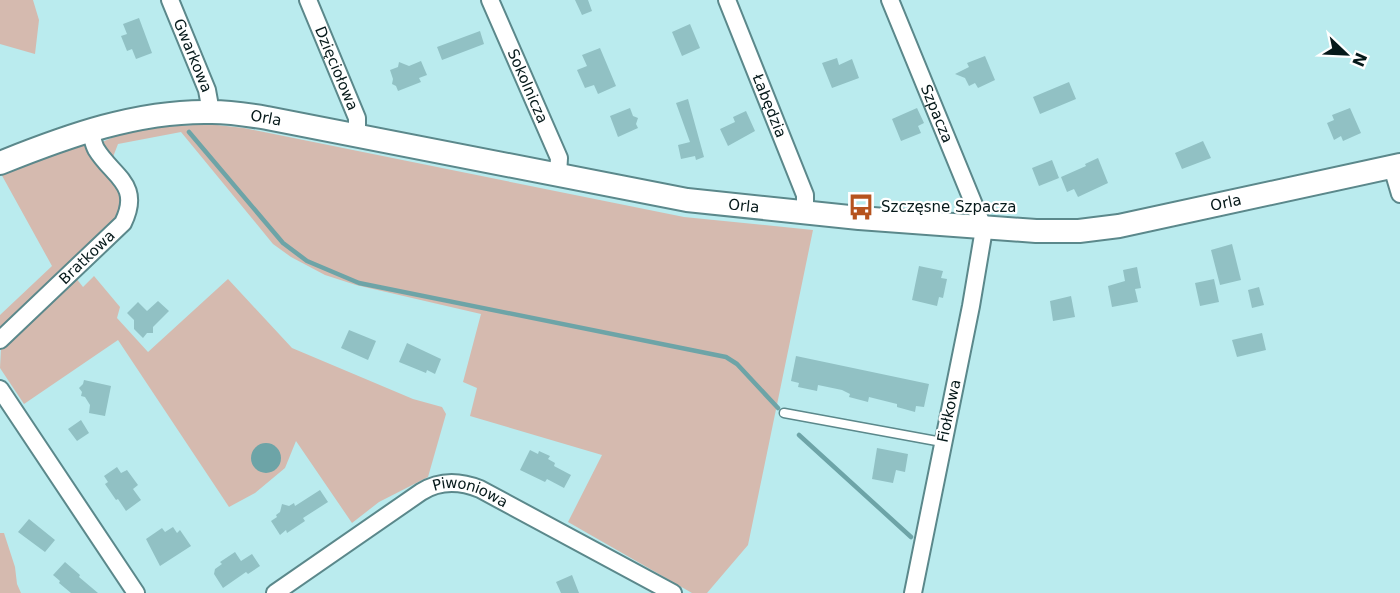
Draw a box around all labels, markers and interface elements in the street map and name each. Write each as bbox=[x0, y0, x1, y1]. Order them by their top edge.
street label: Gwarkowa bbox=[170, 16, 216, 95]
street label: Dzięciołowa bbox=[311, 24, 362, 113]
north arrow bbox=[1316, 24, 1376, 84]
street label: Sokolnicza bbox=[504, 46, 552, 126]
text: N bbox=[1348, 50, 1371, 70]
street label: Łabędzia bbox=[748, 70, 790, 140]
street label: Szpacza bbox=[917, 82, 957, 146]
street label: Orla bbox=[249, 106, 283, 130]
street label: Orla bbox=[1209, 191, 1243, 215]
bus stop icon: Szczęsne Szpacza bbox=[846, 192, 876, 222]
street label: Orla bbox=[727, 195, 760, 217]
place label: Szczęsne Szpacza bbox=[881, 198, 1016, 216]
street label: Bratkowa bbox=[55, 227, 119, 288]
street label: Fiołkowa bbox=[934, 378, 964, 444]
street label: Piwoniowa bbox=[430, 474, 511, 511]

